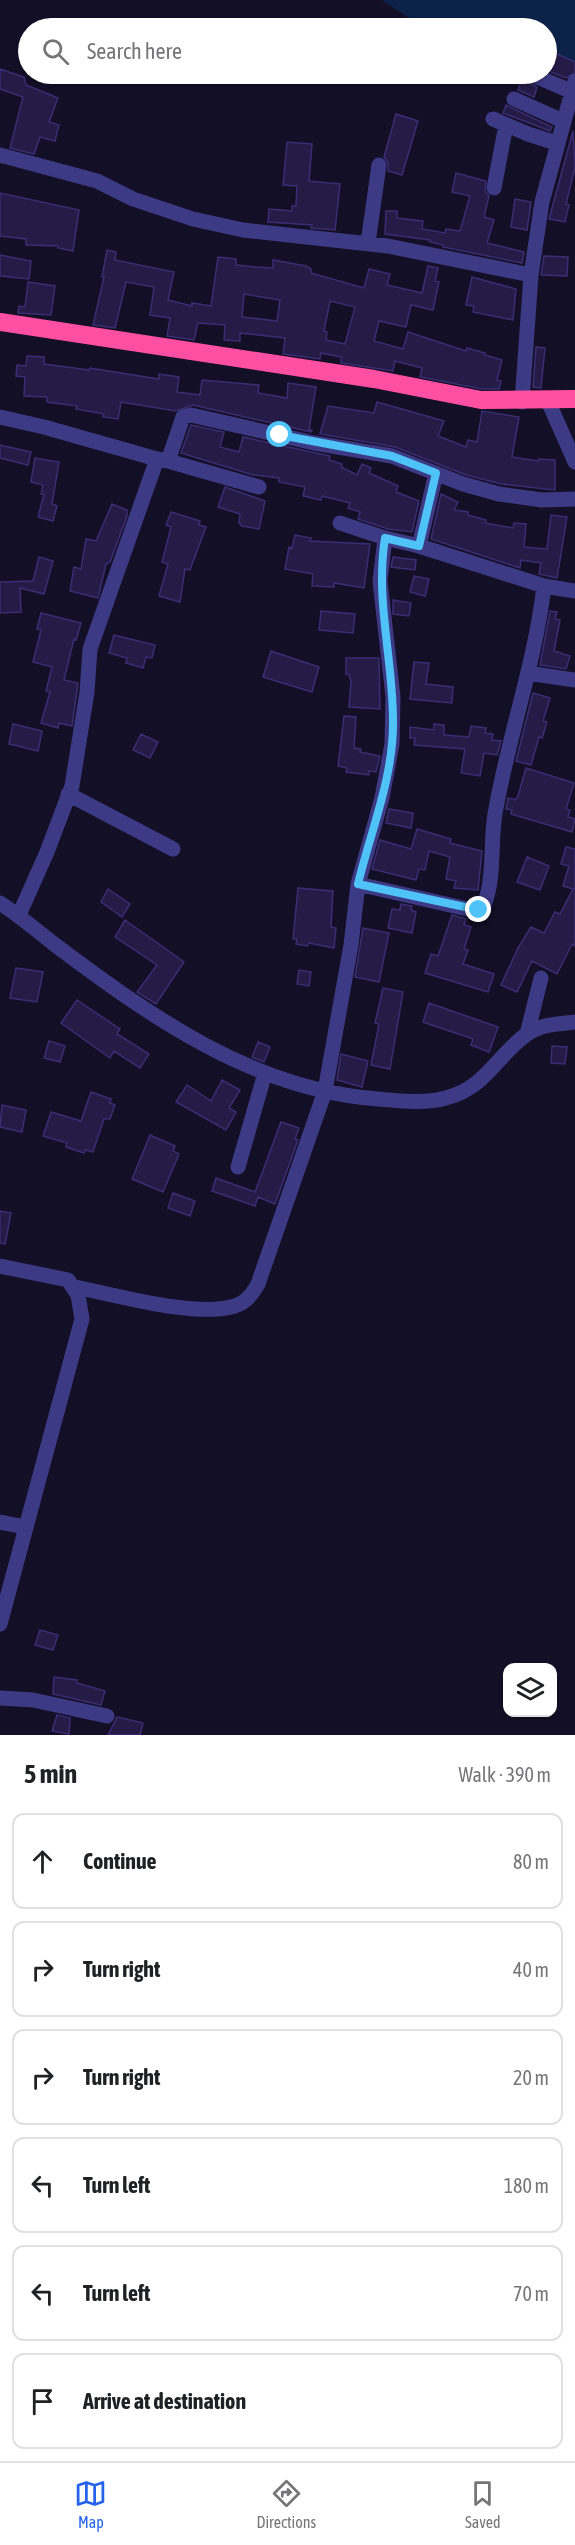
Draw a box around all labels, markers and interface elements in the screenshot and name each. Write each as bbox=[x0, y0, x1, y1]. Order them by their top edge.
search box bbox=[18, 18, 557, 84]
icon: search bbox=[39, 35, 72, 68]
text: Search here bbox=[87, 38, 182, 64]
route start bbox=[266, 421, 292, 447]
route end bbox=[465, 896, 491, 922]
map controls bbox=[503, 1663, 557, 1717]
button: layers bbox=[503, 1663, 557, 1717]
text: 5 min bbox=[24, 1759, 77, 1789]
text: Walk · 390 m bbox=[459, 1763, 551, 1786]
icon: ahead bbox=[26, 1845, 59, 1878]
text: Continue bbox=[83, 1848, 157, 1874]
text: 80 m bbox=[513, 1850, 549, 1873]
icon: right bbox=[26, 1953, 59, 1986]
text: Turn right bbox=[83, 1956, 160, 1982]
text: 40 m bbox=[513, 1958, 549, 1981]
icon: right bbox=[26, 2061, 59, 2094]
text: Turn right bbox=[83, 2064, 160, 2090]
text: 20 m bbox=[513, 2066, 549, 2089]
icon: left bbox=[26, 2169, 59, 2202]
text: Turn left bbox=[83, 2172, 150, 2198]
text: 180 m bbox=[504, 2174, 549, 2197]
icon: left bbox=[26, 2277, 59, 2310]
text: Turn left bbox=[83, 2280, 150, 2306]
text: 70 m bbox=[513, 2282, 549, 2305]
icon: arrive bbox=[26, 2385, 59, 2418]
text: Arrive at destination bbox=[83, 2388, 246, 2414]
tab: Map bbox=[74, 2477, 107, 2531]
tab: Directions bbox=[256, 2477, 316, 2531]
tab: Saved bbox=[465, 2477, 500, 2531]

